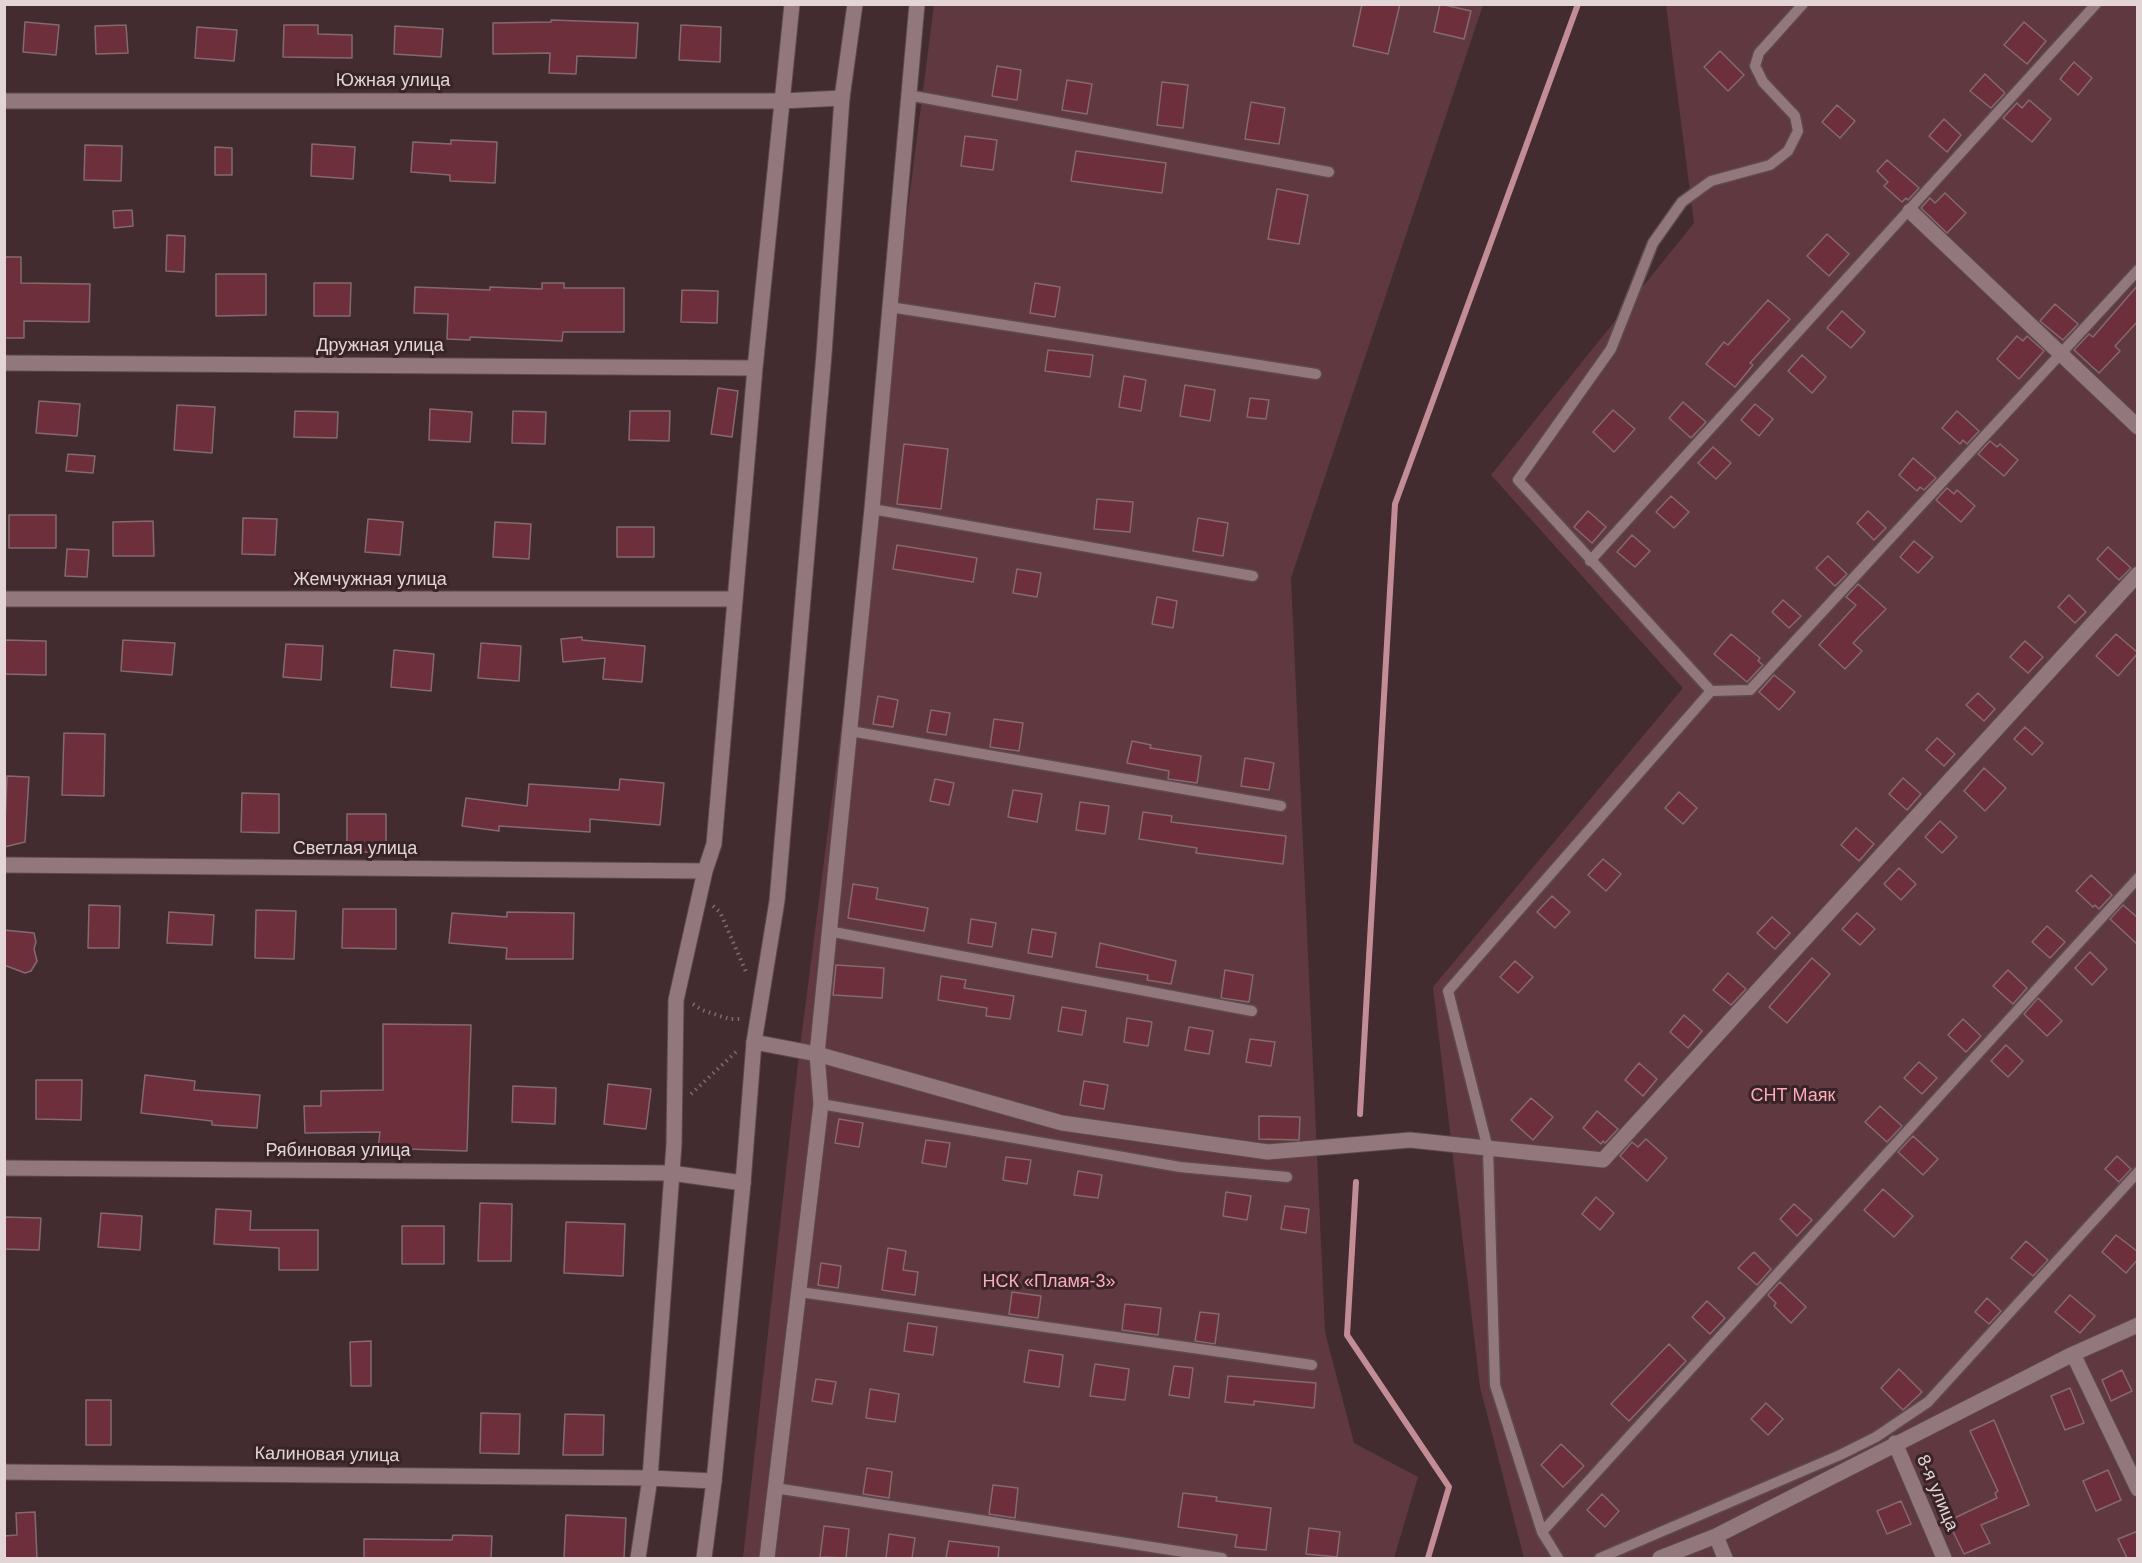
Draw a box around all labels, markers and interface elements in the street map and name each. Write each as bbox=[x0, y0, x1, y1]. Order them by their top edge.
street label: Южная улица bbox=[336, 70, 450, 92]
street label: Дружная улица bbox=[316, 335, 444, 357]
street label: Жемчужная улица bbox=[293, 569, 447, 591]
street label: Светлая улица bbox=[293, 838, 417, 860]
park label: СНТ Маяк bbox=[1751, 1085, 1835, 1107]
street label: Рябиновая улица bbox=[265, 1140, 411, 1162]
park label: НСК «Пламя-3» bbox=[982, 1271, 1116, 1293]
street label: Калиновая улица bbox=[255, 1443, 399, 1467]
street label: 8-я улица bbox=[1911, 1452, 1963, 1534]

